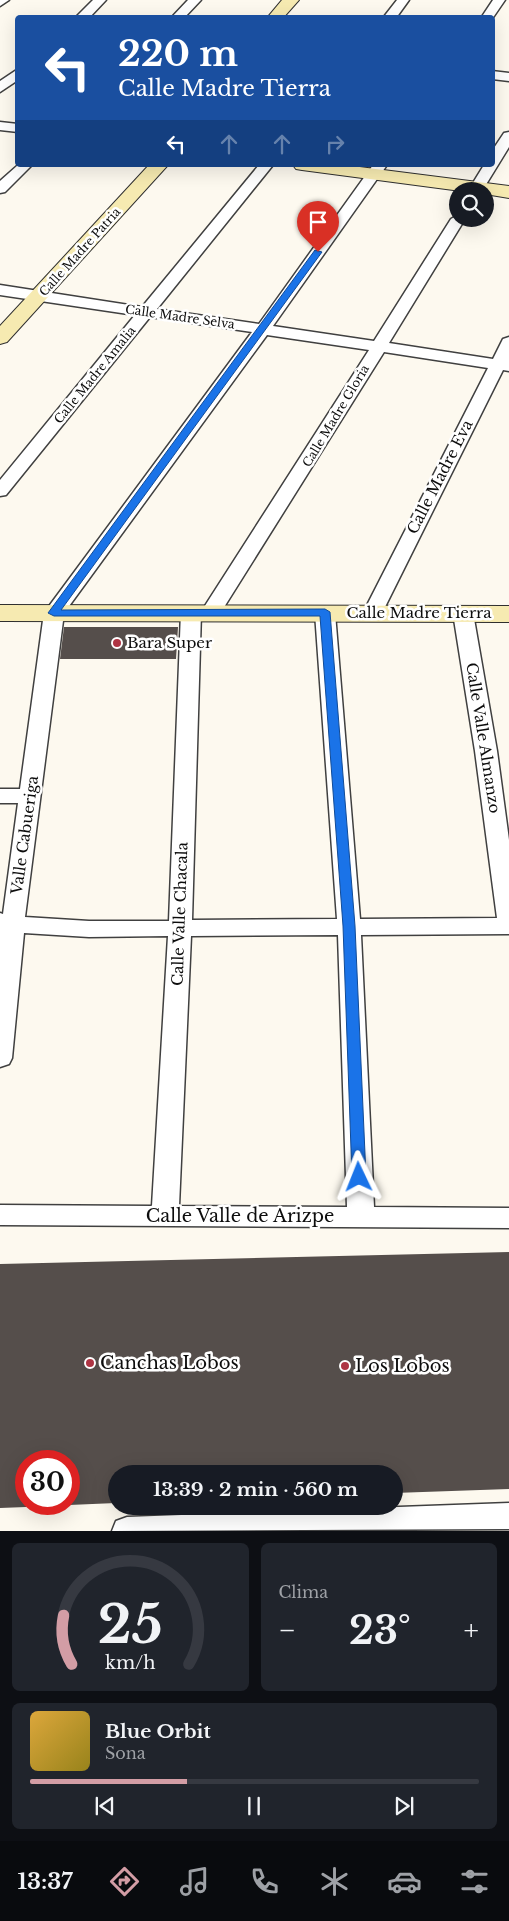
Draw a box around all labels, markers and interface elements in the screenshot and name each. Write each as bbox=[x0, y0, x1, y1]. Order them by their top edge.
text: 220 m bbox=[118, 32, 238, 75]
icon: left bbox=[35, 35, 100, 100]
text: Calle Madre Tierra bbox=[118, 75, 331, 102]
icon: left bbox=[162, 130, 190, 158]
icon: ahead bbox=[215, 130, 243, 158]
icon: ahead bbox=[268, 130, 296, 158]
icon: right bbox=[321, 130, 349, 158]
map controls bbox=[449, 182, 494, 227]
button: search bbox=[449, 182, 494, 227]
pin bbox=[297, 201, 339, 252]
street label: Calle Madre Patria bbox=[36, 204, 124, 299]
icon: arrive bbox=[304, 208, 332, 236]
street label: Calle Madre Selva bbox=[124, 301, 236, 332]
street label: Calle Madre Amalia bbox=[51, 323, 139, 426]
street label: Calle Madre Gloria bbox=[299, 362, 372, 470]
street label: Calle Madre Eva bbox=[403, 416, 477, 537]
street label: Calle Madre Tierra bbox=[346, 603, 492, 622]
place label: Bara Super bbox=[127, 633, 213, 652]
marker: Bara Super bbox=[111, 637, 123, 649]
street label: Calle Valle Almanzo bbox=[462, 661, 505, 815]
street label: Valle Cabueriga bbox=[7, 774, 42, 896]
street label: Calle Valle Chacala bbox=[167, 841, 192, 986]
position arrow bbox=[332, 1150, 384, 1202]
street label: Calle Valle de Arizpe bbox=[146, 1205, 334, 1227]
place label: Canchas Lobos bbox=[100, 1352, 239, 1374]
place label: Los Lobos bbox=[355, 1355, 450, 1377]
marker: Canchas Lobos bbox=[84, 1357, 96, 1369]
marker: Los Lobos bbox=[339, 1360, 351, 1372]
speed limit sign: 30 bbox=[15, 1450, 80, 1515]
text: 13:39 · 2 min · 560 m bbox=[153, 1478, 358, 1501]
text: Clima bbox=[279, 1582, 328, 1602]
text: 25 bbox=[98, 1593, 163, 1657]
text: 23° bbox=[349, 1607, 411, 1654]
text: − bbox=[279, 1613, 296, 1648]
text: + bbox=[464, 1613, 479, 1648]
text: km/h bbox=[105, 1652, 156, 1674]
text: Blue Orbit bbox=[105, 1720, 211, 1743]
text: Sona bbox=[105, 1743, 146, 1763]
icon: previous bbox=[91, 1792, 119, 1820]
icon: pause bbox=[240, 1792, 268, 1820]
icon: next bbox=[390, 1792, 418, 1820]
icon: directions bbox=[107, 1864, 142, 1899]
icon: music bbox=[177, 1864, 212, 1899]
icon: phone bbox=[247, 1864, 282, 1899]
icon: climate bbox=[317, 1864, 352, 1899]
icon: car bbox=[387, 1864, 422, 1899]
icon: filters bbox=[457, 1864, 492, 1899]
text: 13:37 bbox=[17, 1868, 73, 1895]

